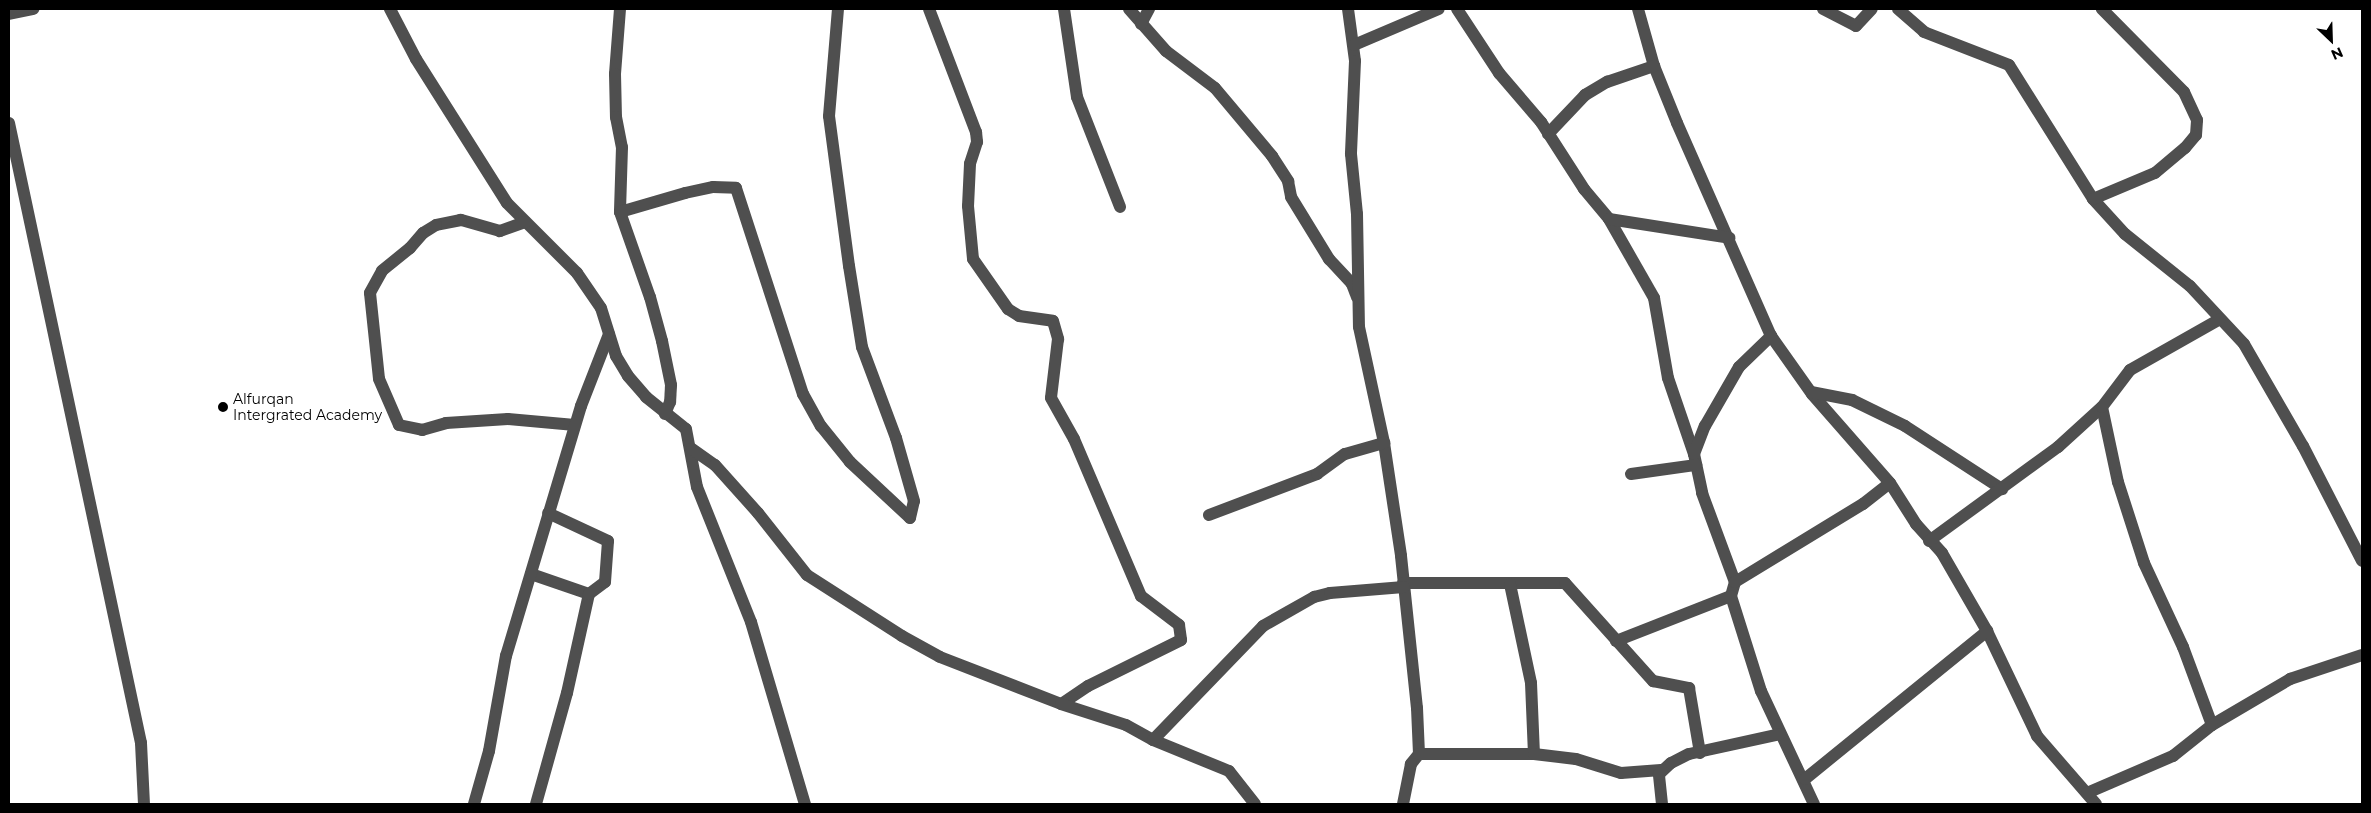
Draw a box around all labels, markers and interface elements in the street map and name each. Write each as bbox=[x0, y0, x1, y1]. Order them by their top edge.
north arrow bbox=[2306, 15, 2356, 65]
text: N bbox=[2328, 43, 2346, 64]
place label: Alfurqan Intergrated Academy bbox=[233, 391, 382, 424]
marker: Alfurqan Intergrated Academy bbox=[217, 401, 229, 413]

